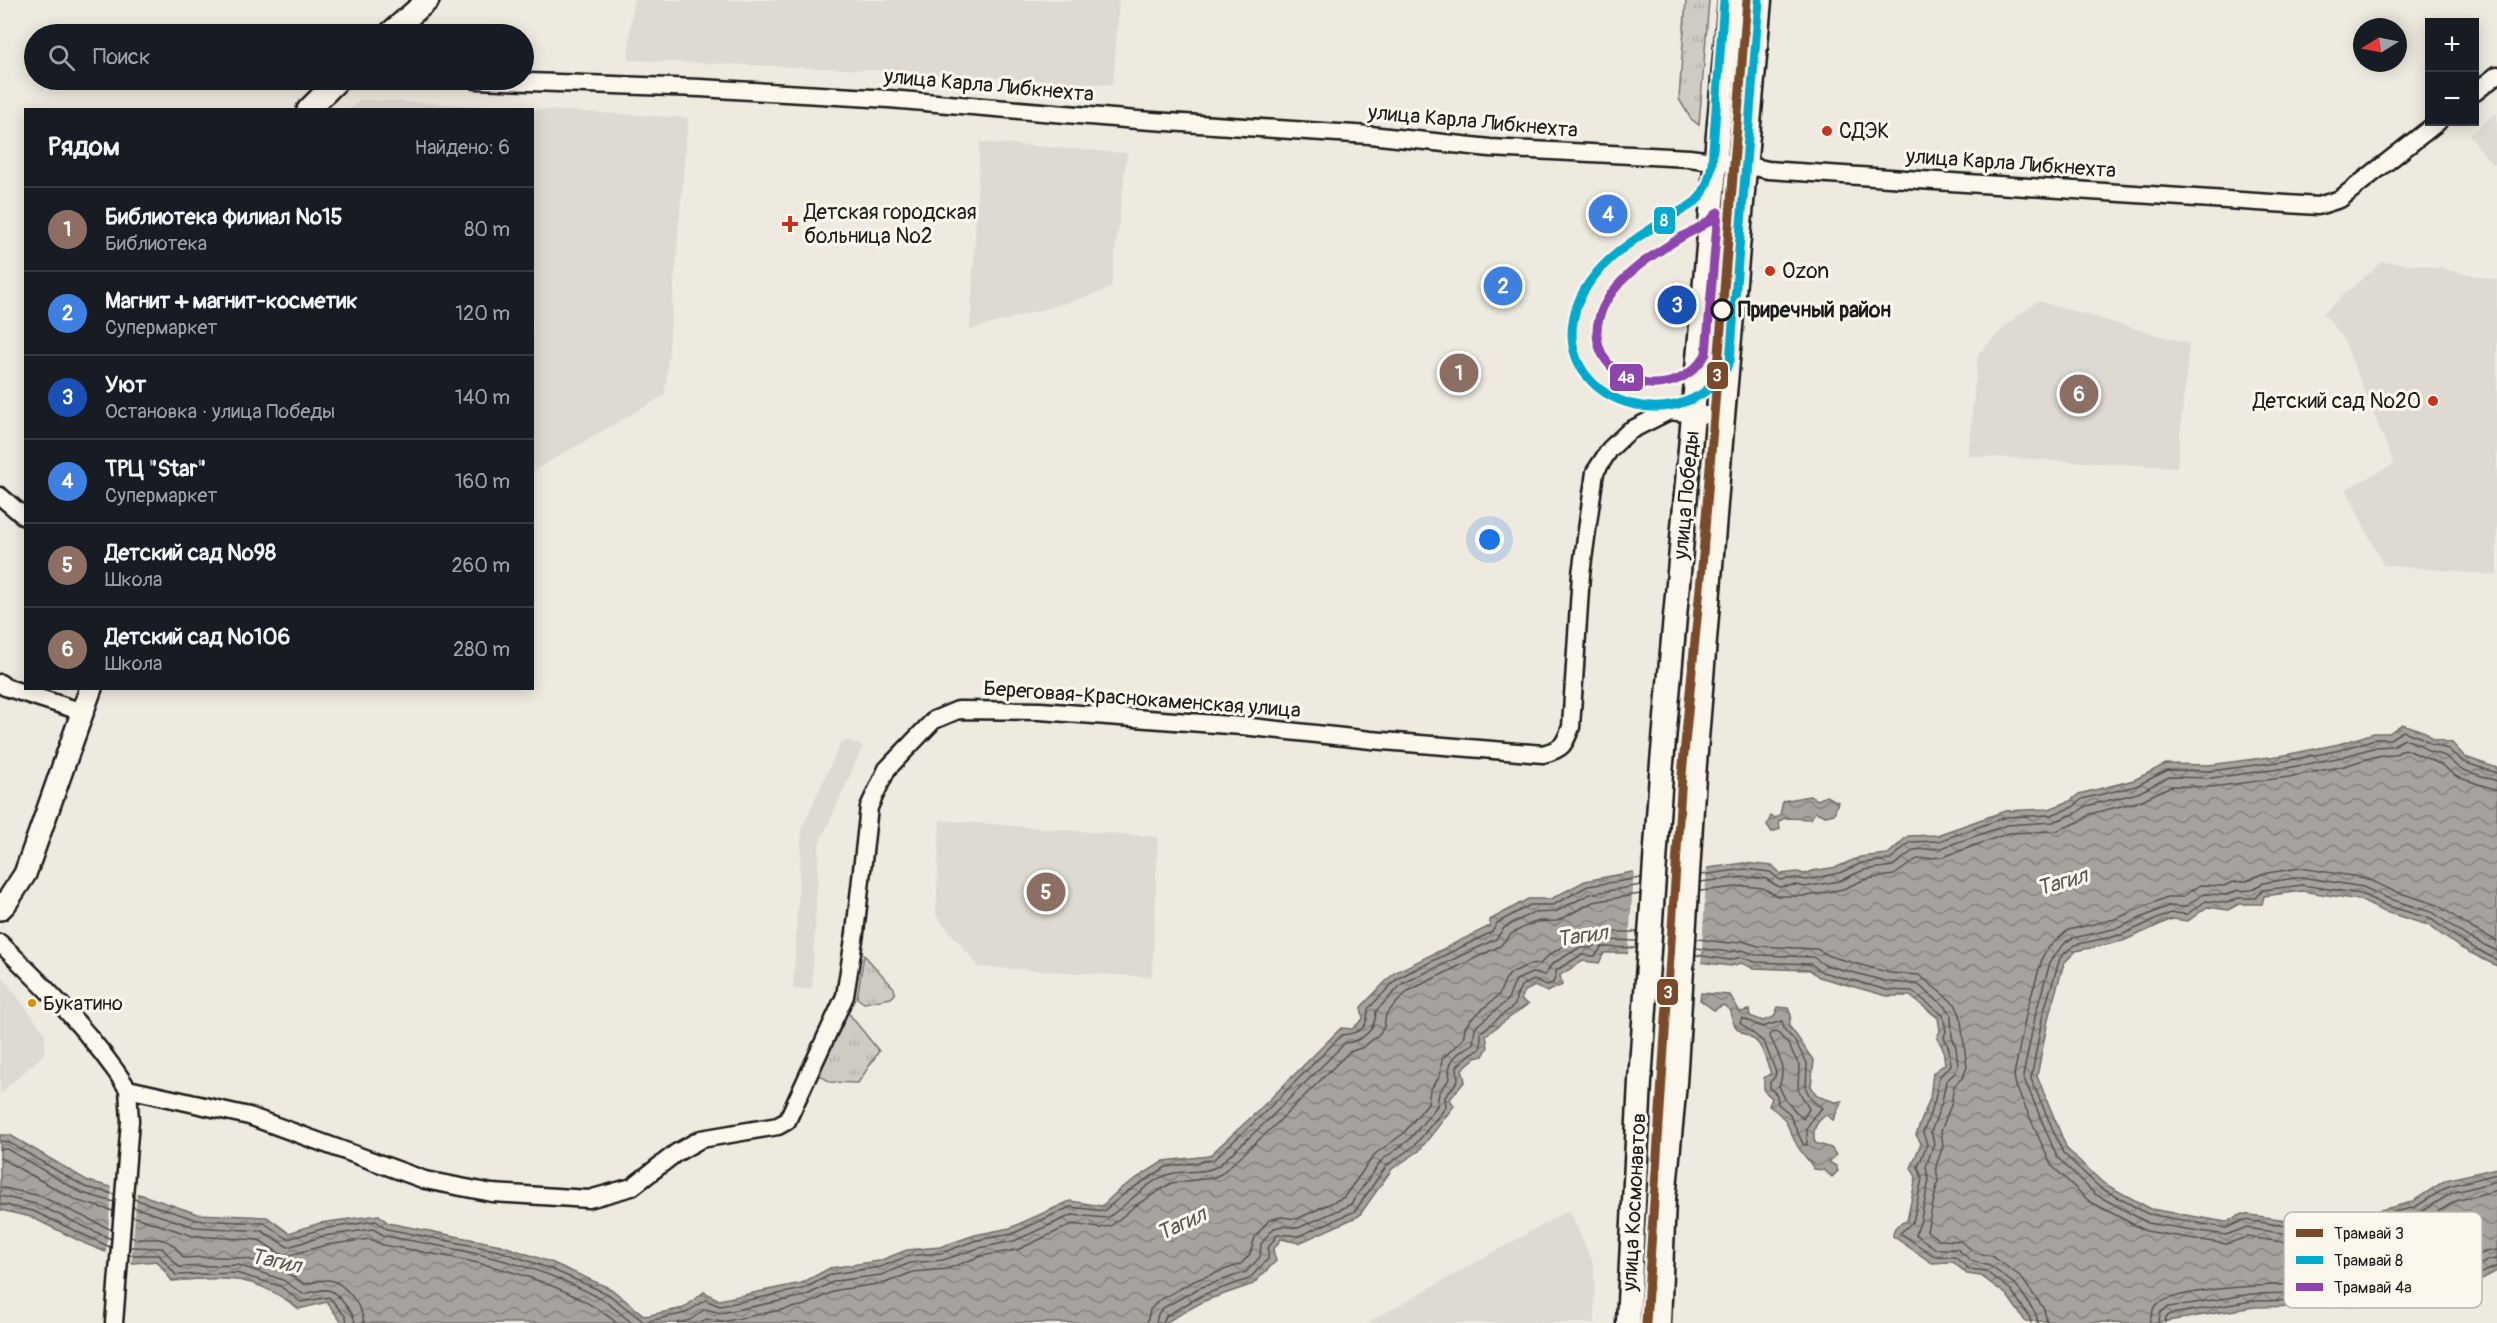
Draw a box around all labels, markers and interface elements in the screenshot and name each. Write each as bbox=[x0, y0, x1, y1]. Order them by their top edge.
north arrow bbox=[2353, 18, 2407, 72]
map controls bbox=[2425, 18, 2479, 126]
button: + bbox=[2425, 18, 2479, 72]
search box bbox=[24, 24, 534, 90]
icon: search bbox=[45, 41, 78, 74]
text: Поиск bbox=[93, 43, 150, 71]
street label: улица Карла Либкнехта bbox=[882, 63, 1095, 108]
button: − bbox=[2425, 72, 2479, 126]
street label: улица Карла Либкнехта bbox=[1366, 99, 1579, 144]
place label: СДЭК bbox=[1839, 118, 1889, 145]
marker: СДЭК bbox=[1820, 124, 1834, 138]
text: Рядом bbox=[48, 131, 120, 163]
text: Найдено: 6 bbox=[415, 135, 510, 160]
street label: улица Карла Либкнехта bbox=[1904, 143, 2117, 184]
pin: 4 bbox=[1588, 192, 1628, 236]
place label: Детская городская больница №2 bbox=[803, 199, 977, 250]
text: Библиотека филиал №15 bbox=[105, 203, 343, 231]
line badge: 8 bbox=[1653, 206, 1676, 235]
text: 8 bbox=[1660, 211, 1668, 231]
marker: Детская городская больница №2 bbox=[781, 215, 799, 233]
text: 1 bbox=[64, 217, 71, 242]
text: 80 m bbox=[464, 217, 510, 242]
text: Библиотека bbox=[105, 231, 207, 256]
place label: Ozon bbox=[1782, 258, 1829, 285]
pin: 2 bbox=[1484, 264, 1522, 308]
marker: Ozon bbox=[1763, 264, 1777, 278]
pin: 3 bbox=[1658, 282, 1696, 328]
text: Магнит + магнит-косметик bbox=[105, 287, 358, 315]
place label: Приречный район bbox=[1738, 297, 1891, 324]
marker: Приречный район bbox=[1711, 299, 1733, 321]
text: 2 bbox=[62, 301, 73, 326]
text: 120 m bbox=[455, 301, 510, 326]
text: Супермаркет bbox=[105, 315, 217, 340]
pin: 1 bbox=[1440, 350, 1478, 395]
line badge: 3 bbox=[1706, 361, 1729, 390]
line badge: 4а bbox=[1609, 363, 1644, 392]
text: 3 bbox=[1713, 366, 1722, 386]
text: 4а bbox=[1618, 368, 1635, 388]
text: Уют bbox=[105, 371, 146, 399]
pin: 6 bbox=[2060, 372, 2098, 416]
text: 3 bbox=[62, 385, 73, 410]
text: 140 m bbox=[455, 385, 510, 410]
place label: Детский сад №20 bbox=[2252, 388, 2421, 415]
marker: Детский сад №20 bbox=[2426, 394, 2440, 408]
text: Остановка · улица Победы bbox=[105, 399, 335, 424]
street label: улица Победы bbox=[1667, 429, 1706, 562]
text: ТРЦ "Star" bbox=[105, 455, 206, 483]
text: 4 bbox=[62, 469, 73, 494]
text: 160 m bbox=[455, 469, 510, 494]
text: Супермаркет bbox=[105, 483, 217, 508]
your location bbox=[1475, 525, 1504, 554]
text: Детский сад №98 bbox=[105, 539, 276, 567]
text: 5 bbox=[62, 553, 73, 578]
text: 260 m bbox=[451, 553, 510, 578]
text: Школа bbox=[105, 567, 162, 592]
text: Детский сад №106 bbox=[105, 623, 290, 651]
text: 6 bbox=[62, 637, 73, 662]
text: 280 m bbox=[453, 637, 510, 662]
text: Школа bbox=[105, 651, 162, 676]
street label: Береговая-Краснокаменская улица bbox=[982, 675, 1302, 724]
water label: Тагил bbox=[2034, 861, 2093, 902]
pin: 5 bbox=[1026, 870, 1066, 914]
water label: Тагил bbox=[1555, 918, 1612, 953]
line badge: 3 bbox=[1656, 978, 1679, 1006]
text: 3 bbox=[1664, 983, 1673, 1003]
place label: Букатино bbox=[43, 991, 123, 1016]
marker: Букатино bbox=[26, 997, 38, 1009]
street label: улица Космонавтов bbox=[1616, 1112, 1653, 1293]
water label: Тагил bbox=[1152, 1199, 1213, 1247]
legend bbox=[2284, 1212, 2482, 1308]
text: Трамвай 3 bbox=[2334, 1224, 2404, 1244]
water label: Тагил bbox=[248, 1242, 306, 1281]
text: Трамвай 8 bbox=[2334, 1251, 2403, 1271]
text: Трамвай 4а bbox=[2334, 1278, 2412, 1298]

